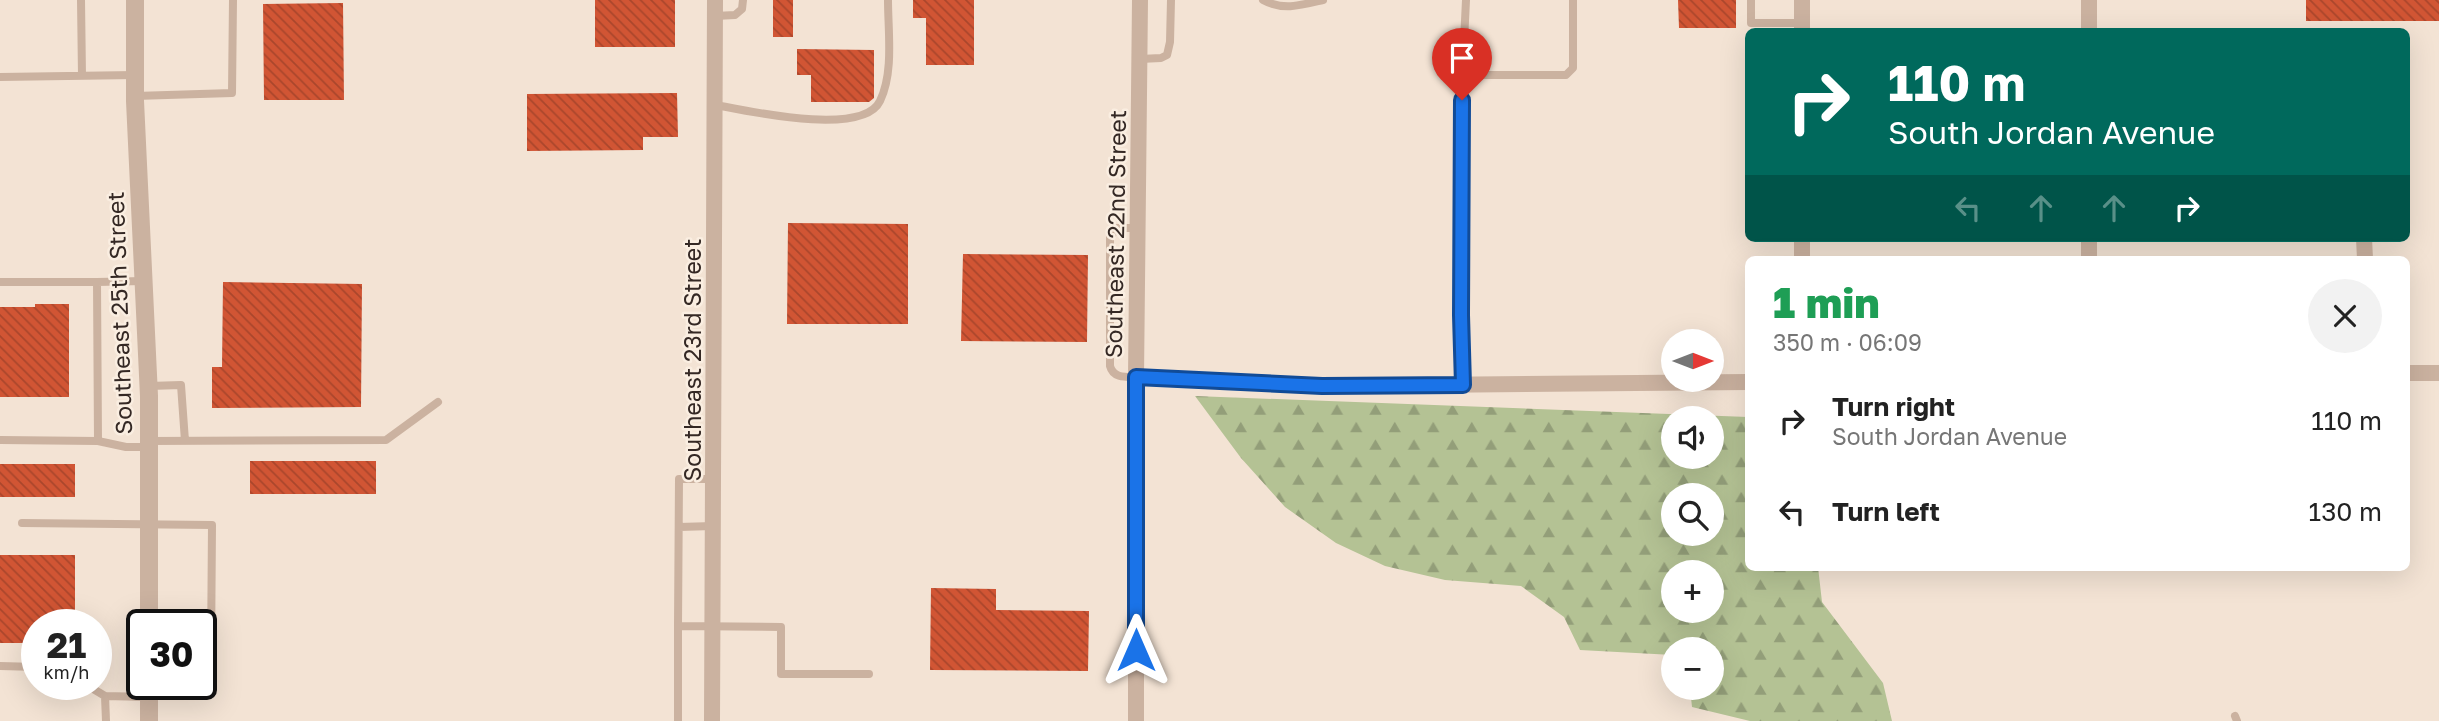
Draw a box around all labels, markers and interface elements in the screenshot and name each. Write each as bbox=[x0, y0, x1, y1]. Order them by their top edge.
pin bbox=[1432, 28, 1492, 100]
icon: arrive bbox=[1443, 39, 1481, 77]
text: 110 m bbox=[1888, 53, 2025, 112]
icon: right bbox=[1773, 56, 1864, 147]
street label: Southeast 22nd Street bbox=[1099, 110, 1131, 358]
text: South Jordan Avenue bbox=[1888, 113, 2215, 151]
icon: left bbox=[1949, 189, 1987, 227]
icon: ahead bbox=[2022, 189, 2060, 227]
icon: ahead bbox=[2095, 189, 2133, 227]
icon: right bbox=[2168, 189, 2206, 227]
street label: Southeast 25th Street bbox=[101, 191, 137, 435]
street label: Southeast 23rd Street bbox=[678, 239, 706, 481]
text: 1 min bbox=[1773, 277, 1880, 327]
button: close bbox=[2308, 279, 2382, 353]
text: 350 m · 06:09 bbox=[1773, 328, 1922, 356]
north arrow bbox=[1661, 329, 1724, 392]
map controls bbox=[1661, 329, 1724, 700]
text: Turn right bbox=[1832, 391, 1955, 422]
icon: right bbox=[1773, 402, 1811, 440]
text: 110 m bbox=[2311, 405, 2382, 436]
button: sound bbox=[1661, 406, 1724, 469]
text: South Jordan Avenue bbox=[1832, 422, 2067, 450]
button: search bbox=[1661, 483, 1724, 546]
icon: left bbox=[1773, 493, 1811, 531]
text: Turn left bbox=[1832, 496, 1940, 527]
text: 130 m bbox=[2309, 496, 2382, 527]
button: + bbox=[1661, 560, 1724, 623]
speed limit sign: 30 bbox=[126, 609, 217, 700]
position arrow bbox=[1099, 613, 1173, 687]
text: 21 bbox=[47, 624, 86, 666]
button: − bbox=[1661, 637, 1724, 700]
text: km/h bbox=[44, 661, 89, 683]

